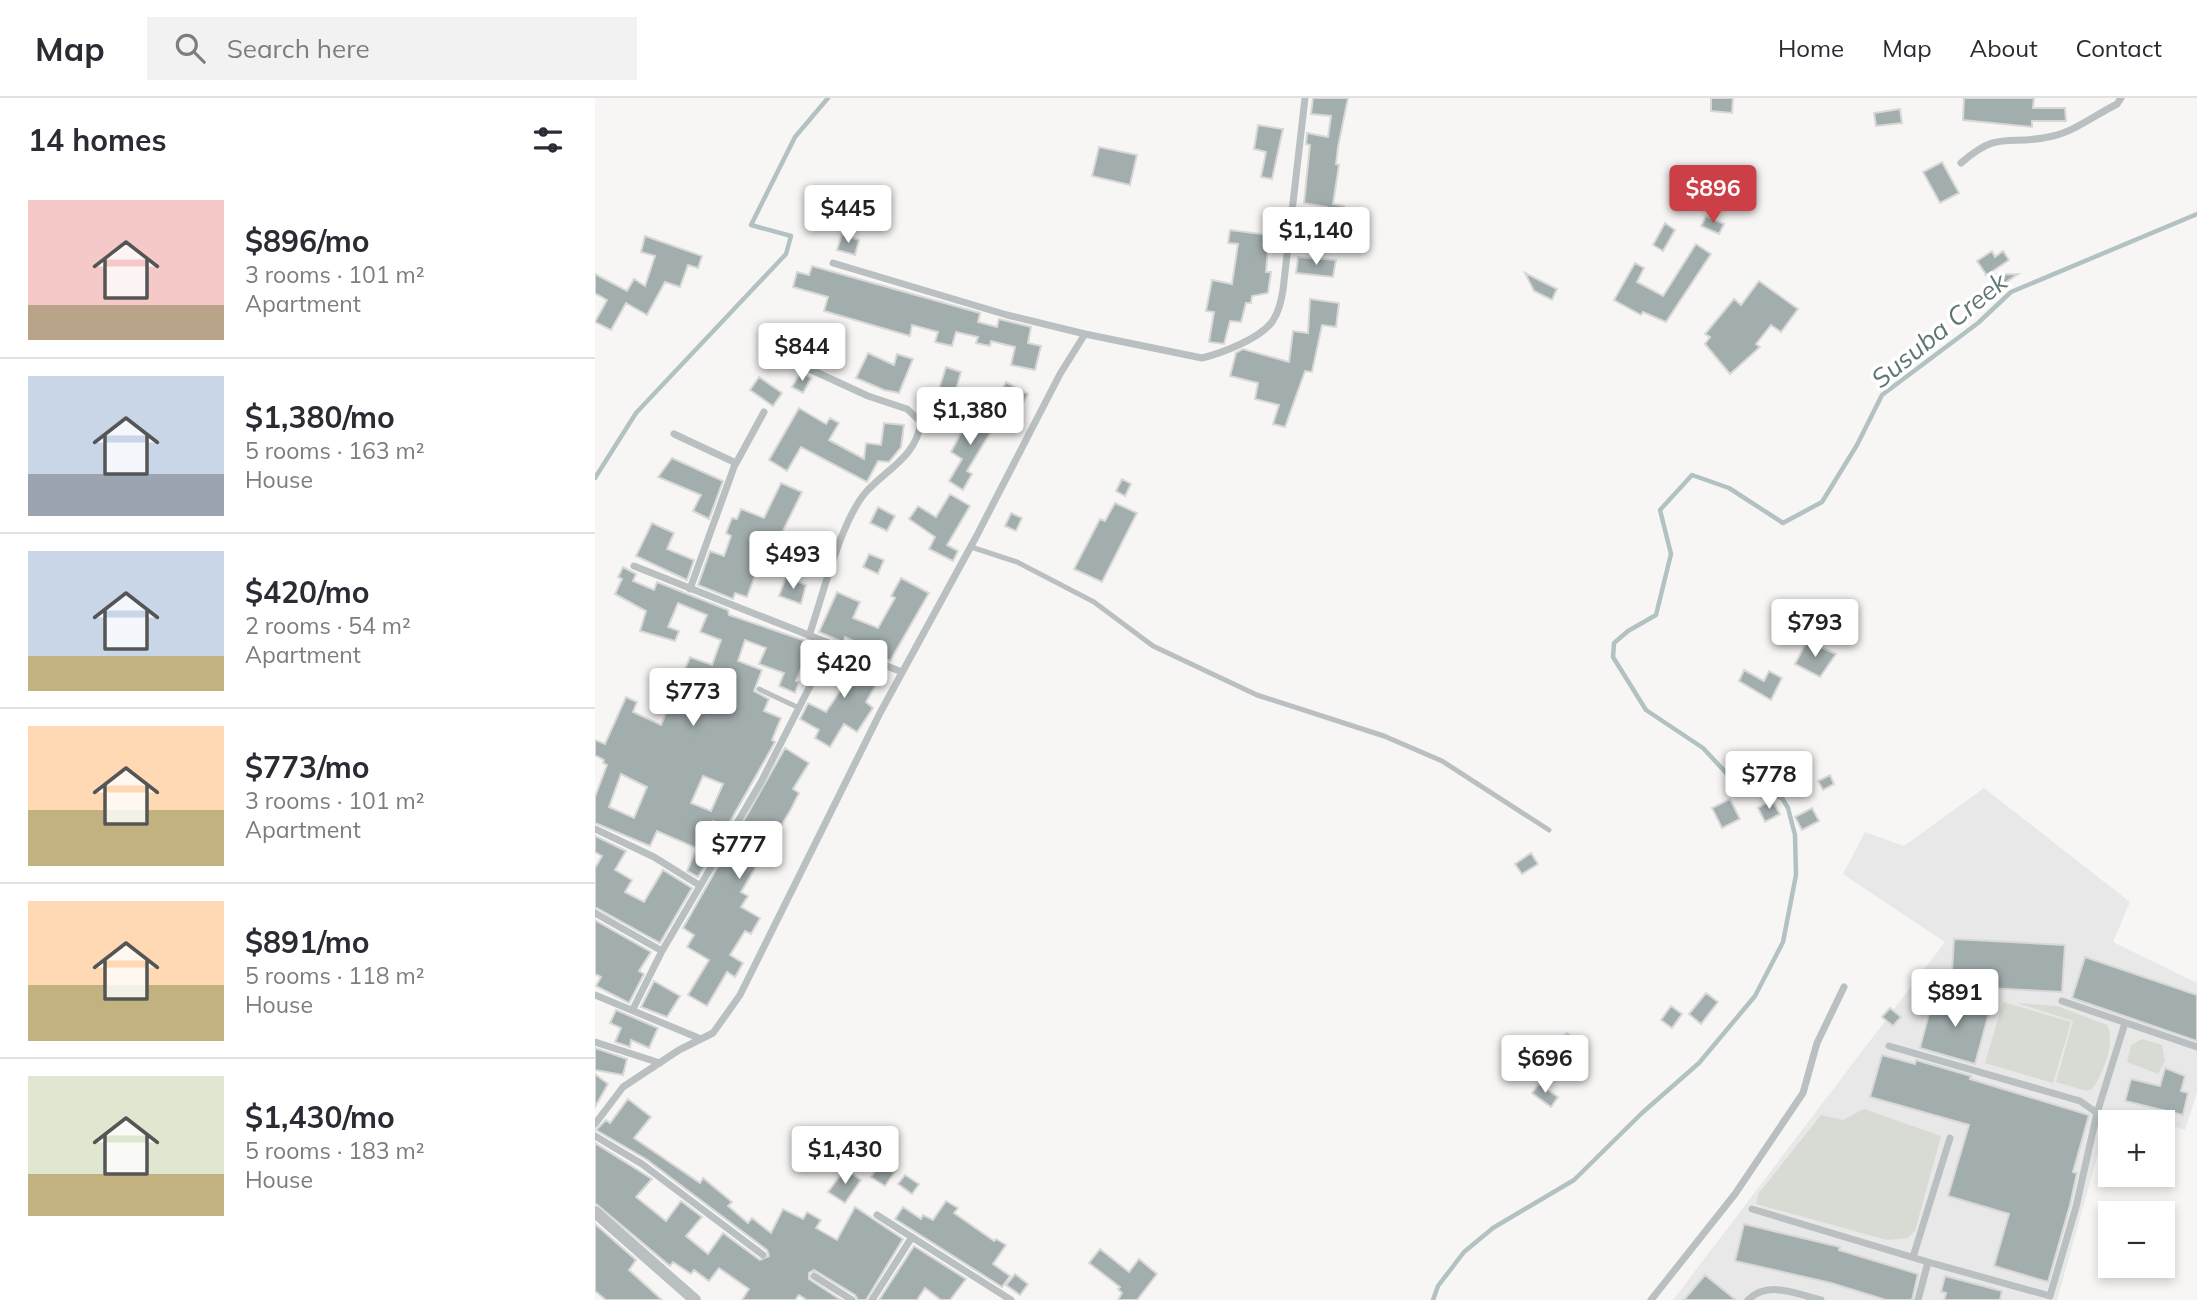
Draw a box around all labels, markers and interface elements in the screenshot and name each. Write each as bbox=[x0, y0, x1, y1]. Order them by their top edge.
search box bbox=[147, 17, 637, 80]
text: Map bbox=[35, 28, 105, 69]
icon: search bbox=[171, 29, 209, 67]
text: Search here bbox=[227, 32, 370, 65]
text: Home bbox=[1778, 33, 1844, 63]
text: Map bbox=[1882, 33, 1932, 63]
text: About bbox=[1970, 33, 2038, 63]
text: Contact bbox=[2076, 33, 2162, 63]
text: 14 homes bbox=[28, 121, 167, 159]
icon: filters bbox=[529, 121, 567, 159]
pin: $896 bbox=[1672, 166, 1754, 225]
text: $896 bbox=[1685, 173, 1741, 202]
pin: $445 bbox=[807, 186, 889, 245]
text: $445 bbox=[820, 193, 876, 222]
pin: $1,140 bbox=[1259, 208, 1373, 267]
text: $1,140 bbox=[1279, 215, 1353, 244]
text: $896/mo bbox=[245, 222, 369, 260]
icon: home bbox=[84, 228, 168, 312]
text: 3 rooms · 101 m² bbox=[245, 260, 425, 289]
water label: Susuba Creek bbox=[1864, 265, 2014, 395]
text: Apartment bbox=[245, 289, 361, 318]
pin: $844 bbox=[761, 324, 843, 383]
text: $844 bbox=[774, 331, 830, 360]
pin: $1,380 bbox=[913, 388, 1027, 447]
text: $1,380 bbox=[933, 395, 1007, 424]
text: $1,380/mo bbox=[245, 398, 395, 436]
icon: home bbox=[84, 404, 168, 488]
text: 5 rooms · 163 m² bbox=[245, 436, 425, 465]
text: House bbox=[245, 465, 313, 494]
pin: $493 bbox=[752, 532, 834, 591]
text: $493 bbox=[765, 539, 821, 568]
text: $420/mo bbox=[245, 573, 369, 611]
icon: home bbox=[84, 579, 168, 663]
pin: $793 bbox=[1774, 600, 1856, 659]
text: $793 bbox=[1787, 607, 1843, 636]
text: 2 rooms · 54 m² bbox=[245, 611, 411, 640]
text: Apartment bbox=[245, 640, 361, 669]
pin: $420 bbox=[803, 640, 885, 700]
text: $420 bbox=[816, 648, 872, 677]
pin: $773 bbox=[652, 668, 734, 728]
text: $773 bbox=[665, 676, 721, 705]
text: $773/mo bbox=[245, 748, 369, 786]
pin: $778 bbox=[1728, 752, 1810, 811]
icon: home bbox=[84, 754, 168, 838]
text: $778 bbox=[1741, 759, 1797, 788]
text: 3 rooms · 101 m² bbox=[245, 786, 425, 815]
text: Apartment bbox=[245, 815, 361, 844]
pin: $777 bbox=[698, 822, 780, 881]
text: $777 bbox=[711, 829, 767, 858]
text: $891/mo bbox=[245, 923, 369, 961]
icon: home bbox=[84, 929, 168, 1013]
text: 5 rooms · 118 m² bbox=[245, 961, 425, 990]
pin: $891 bbox=[1914, 970, 1996, 1029]
text: $891 bbox=[1927, 977, 1983, 1006]
text: House bbox=[245, 990, 313, 1019]
pin: $696 bbox=[1504, 1035, 1586, 1095]
text: $696 bbox=[1517, 1043, 1573, 1072]
text: $1,430/mo bbox=[245, 1098, 395, 1136]
icon: home bbox=[84, 1104, 168, 1188]
map controls bbox=[2098, 1110, 2175, 1278]
button: + bbox=[2098, 1110, 2175, 1187]
pin: $1,430 bbox=[788, 1126, 902, 1186]
text: $1,430 bbox=[808, 1134, 882, 1163]
text: 5 rooms · 183 m² bbox=[245, 1136, 425, 1165]
text: House bbox=[245, 1165, 313, 1194]
button: − bbox=[2098, 1201, 2175, 1278]

